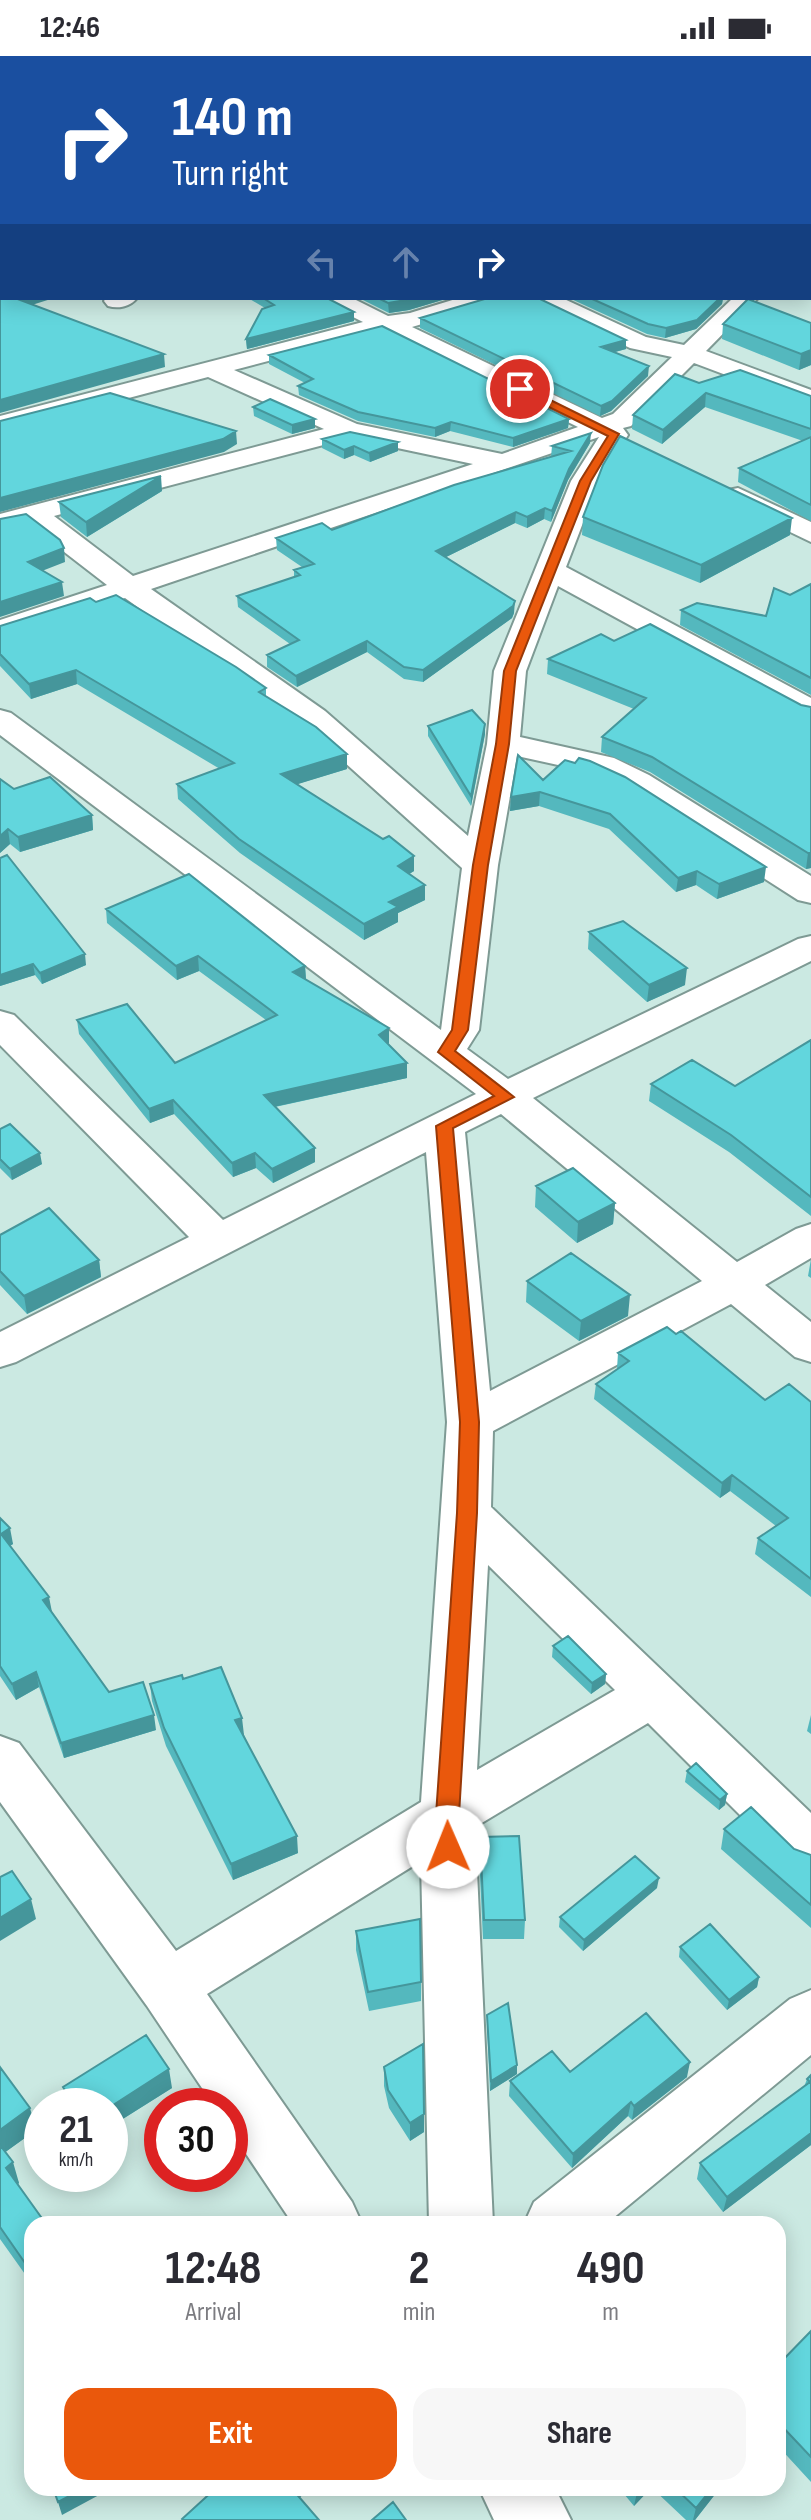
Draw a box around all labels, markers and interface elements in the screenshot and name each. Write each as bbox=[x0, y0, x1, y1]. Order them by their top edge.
text: 12:46 bbox=[40, 10, 100, 46]
text: 140 m bbox=[172, 85, 293, 152]
icon: right bbox=[40, 88, 144, 192]
text: Turn right bbox=[172, 153, 289, 196]
icon: left bbox=[300, 240, 344, 284]
icon: ahead bbox=[384, 240, 428, 284]
icon: right bbox=[468, 240, 512, 284]
pin bbox=[486, 355, 554, 423]
icon: arrive bbox=[498, 367, 542, 411]
position arrow bbox=[406, 1805, 490, 1889]
speed limit sign: 30 bbox=[144, 2088, 248, 2192]
text: 21 bbox=[59, 2106, 93, 2154]
text: km/h bbox=[59, 2148, 93, 2172]
text: 12:48 bbox=[165, 2240, 261, 2297]
text: 2 bbox=[409, 2240, 430, 2297]
text: 490 bbox=[577, 2240, 645, 2297]
text: Arrival bbox=[185, 2297, 241, 2328]
text: min bbox=[403, 2297, 435, 2328]
text: m bbox=[602, 2297, 619, 2328]
button: Exit bbox=[64, 2388, 397, 2480]
button: Share bbox=[413, 2388, 746, 2480]

